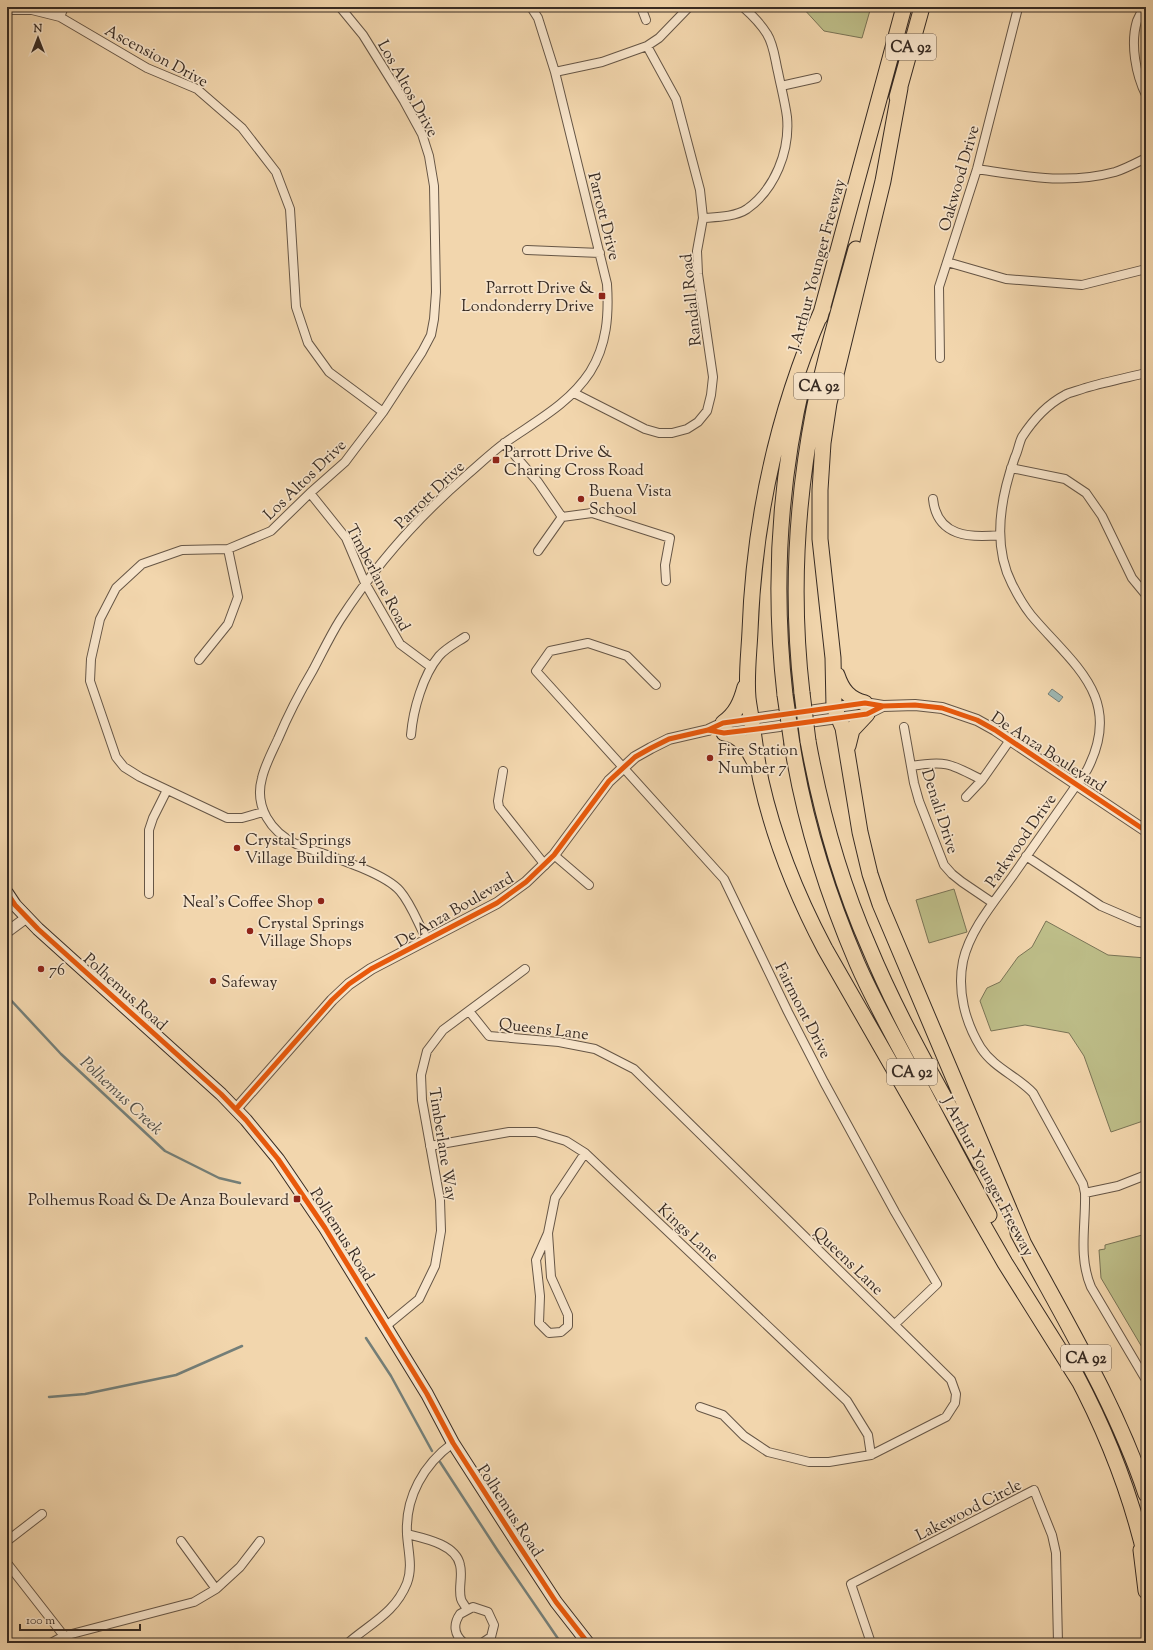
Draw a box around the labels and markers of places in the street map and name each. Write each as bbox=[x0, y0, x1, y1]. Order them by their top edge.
place label: Parrott Drive & Londonderry Drive bbox=[461, 278, 595, 319]
marker: Parrott Drive & Londonderry Drive bbox=[597, 291, 607, 301]
place label: Parrott Drive & Charing Cross Road bbox=[504, 442, 644, 483]
marker: Parrott Drive & Charing Cross Road bbox=[491, 455, 501, 465]
place label: Buena Vista School bbox=[589, 481, 672, 522]
marker: Buena Vista School bbox=[576, 494, 586, 504]
place label: Fire Station Number 7 bbox=[718, 740, 799, 781]
marker: Fire Station Number 7 bbox=[705, 753, 715, 763]
place label: Crystal Springs Village Building 4 bbox=[245, 830, 367, 871]
marker: Crystal Springs Village Building 4 bbox=[232, 843, 242, 853]
place label: Neal's Coffee Shop bbox=[183, 892, 313, 915]
marker: Neal's Coffee Shop bbox=[316, 896, 326, 906]
place label: Crystal Springs Village Shops bbox=[258, 913, 364, 954]
marker: Crystal Springs Village Shops bbox=[245, 926, 255, 936]
place label: 76 bbox=[49, 960, 65, 983]
marker: 76 bbox=[36, 964, 46, 974]
place label: Safeway bbox=[221, 972, 277, 995]
marker: Safeway bbox=[208, 976, 218, 986]
place label: Polhemus Road & De Anza Boulevard bbox=[28, 1190, 289, 1213]
marker: Polhemus Road & De Anza Boulevard bbox=[292, 1194, 302, 1204]

